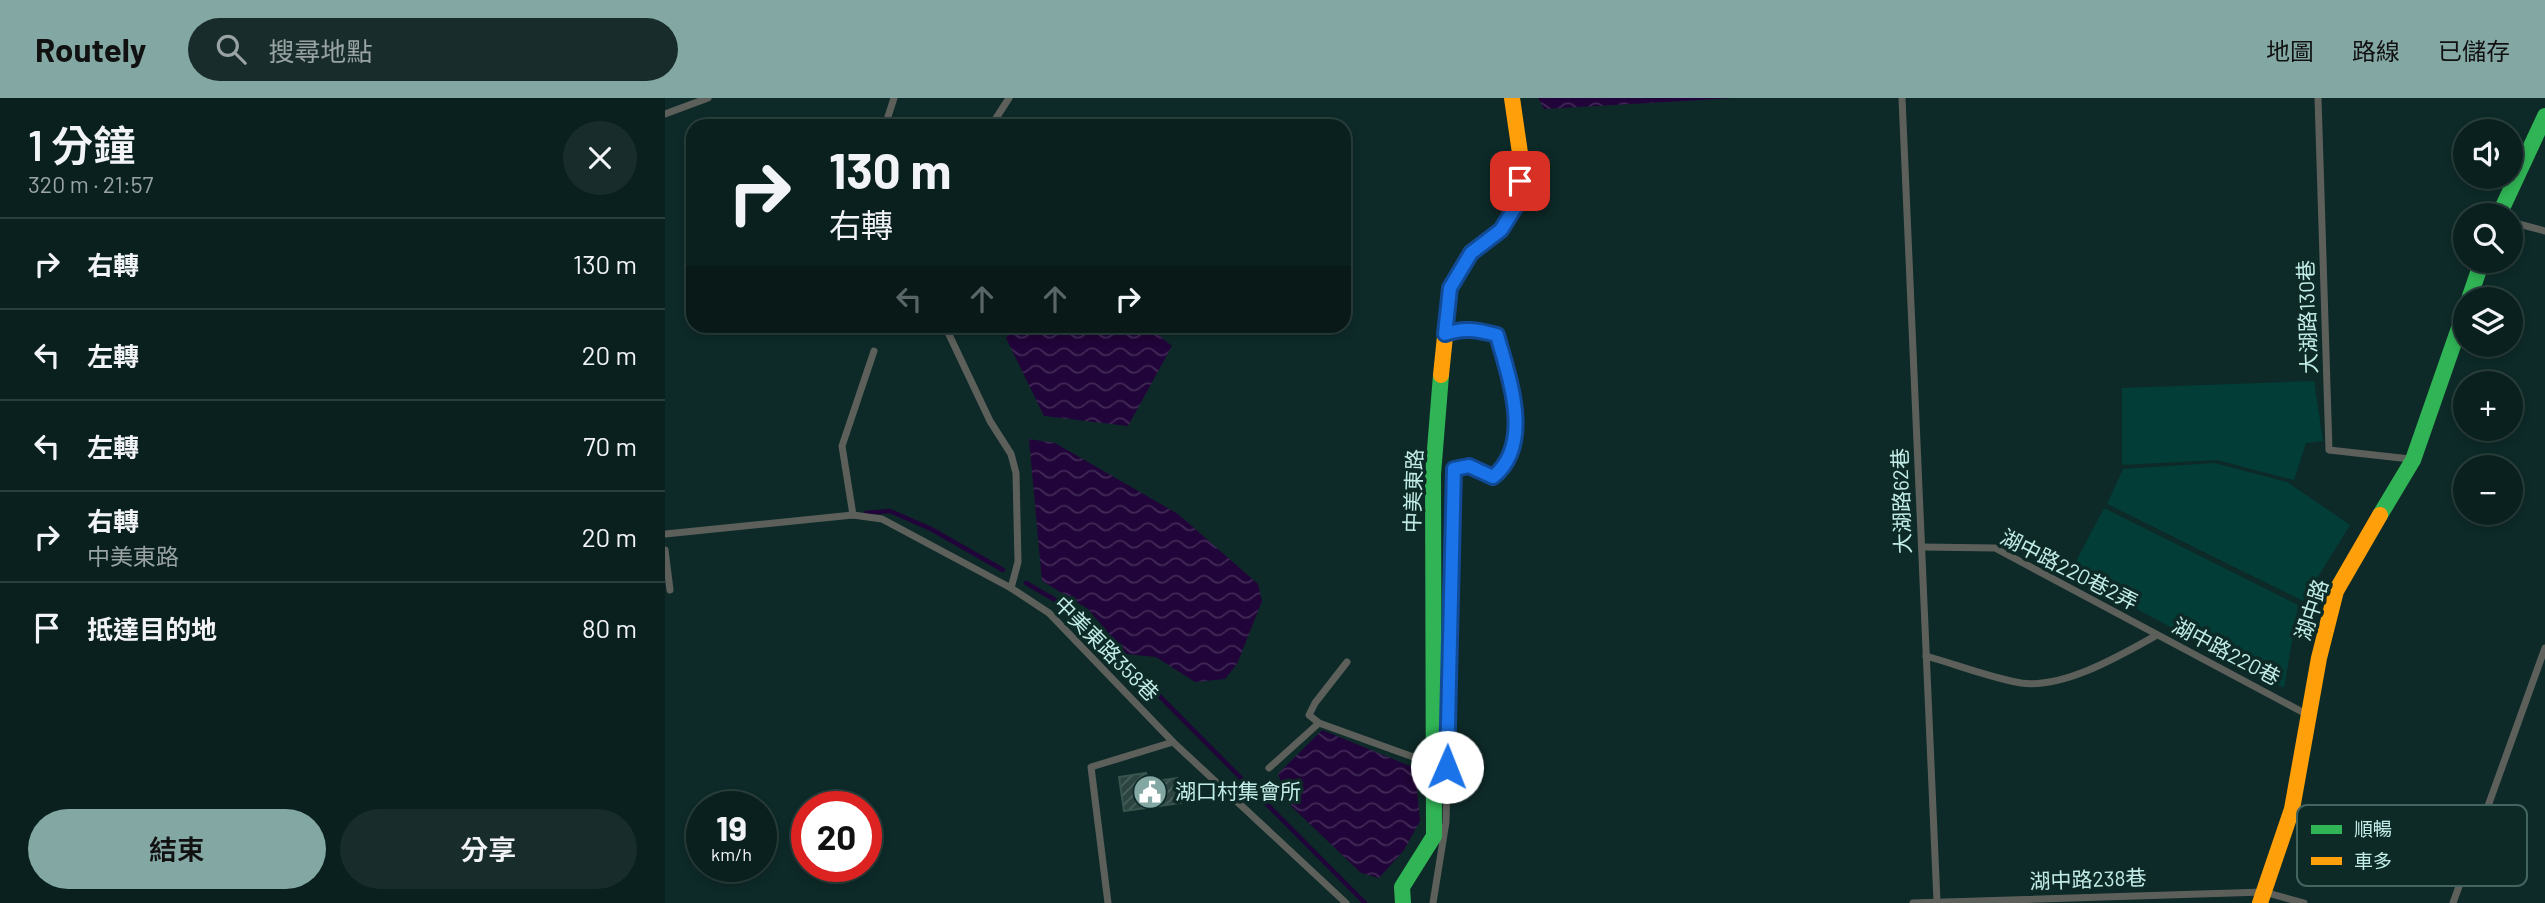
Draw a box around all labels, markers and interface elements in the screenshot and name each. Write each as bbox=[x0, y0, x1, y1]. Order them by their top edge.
search box bbox=[188, 18, 678, 81]
text: Routely bbox=[35, 29, 146, 69]
icon: search bbox=[212, 30, 250, 68]
text: 搜尋地點 bbox=[268, 35, 372, 66]
text: 地圖 bbox=[2266, 36, 2314, 65]
text: 路線 bbox=[2352, 36, 2400, 65]
text: 已儲存 bbox=[2438, 36, 2510, 65]
text: 1 分鐘 bbox=[28, 119, 135, 169]
map controls bbox=[2453, 119, 2523, 525]
button: sound bbox=[2453, 119, 2523, 189]
button: close bbox=[563, 121, 637, 195]
text: 130 m bbox=[829, 140, 951, 199]
icon: right bbox=[714, 147, 805, 238]
pin bbox=[1490, 151, 1550, 211]
icon: arrive bbox=[1501, 162, 1539, 200]
text: 320 m · 21:57 bbox=[28, 170, 153, 198]
button: search bbox=[2453, 203, 2523, 273]
text: 右轉 bbox=[829, 205, 893, 243]
icon: right bbox=[28, 245, 66, 283]
text: 130 m bbox=[573, 248, 637, 279]
text: 右轉 bbox=[87, 249, 139, 280]
street label: 大湖路130巷 bbox=[2292, 260, 2321, 374]
icon: left bbox=[890, 280, 928, 318]
icon: ahead bbox=[963, 280, 1001, 318]
icon: ahead bbox=[1036, 280, 1074, 318]
icon: right bbox=[1109, 280, 1147, 318]
button: layers bbox=[2453, 287, 2523, 357]
icon: left bbox=[28, 336, 66, 374]
text: 20 m bbox=[582, 339, 637, 370]
text: 左轉 bbox=[87, 340, 139, 371]
button: + bbox=[2453, 371, 2523, 441]
icon: left bbox=[28, 427, 66, 465]
text: 70 m bbox=[583, 430, 637, 461]
text: 左轉 bbox=[87, 431, 139, 462]
street label: 大湖路62巷 bbox=[1886, 448, 1915, 554]
street label: 中美東路 bbox=[1399, 449, 1426, 533]
button: − bbox=[2453, 455, 2523, 525]
text: 右轉 bbox=[87, 505, 139, 536]
icon: right bbox=[28, 518, 66, 556]
text: 20 m bbox=[582, 521, 637, 552]
street label: 湖中路220巷2弄 bbox=[1997, 523, 2142, 614]
text: 中美東路 bbox=[87, 542, 179, 570]
street label: 湖中路 bbox=[2289, 576, 2332, 643]
street label: 中美東路358巷 bbox=[1050, 590, 1165, 705]
icon: arrive bbox=[28, 609, 66, 647]
text: 80 m bbox=[582, 612, 637, 643]
street label: 湖中路220巷 bbox=[2169, 612, 2285, 690]
text: 抵達目的地 bbox=[87, 613, 217, 644]
position arrow bbox=[1410, 730, 1484, 804]
public building icon: 湖口村集會所 bbox=[1131, 773, 1169, 811]
place label: 湖口村集會所 bbox=[1175, 778, 1301, 803]
speed limit sign: 20 bbox=[791, 791, 882, 882]
legend bbox=[2297, 805, 2527, 886]
text: 19 bbox=[716, 806, 747, 848]
button: 結束 bbox=[28, 809, 326, 889]
button: 分享 bbox=[340, 809, 637, 889]
text: 順暢 bbox=[2354, 817, 2392, 840]
text: km/h bbox=[711, 843, 752, 865]
text: 車多 bbox=[2354, 849, 2392, 872]
street label: 湖中路238巷 bbox=[2029, 864, 2147, 893]

